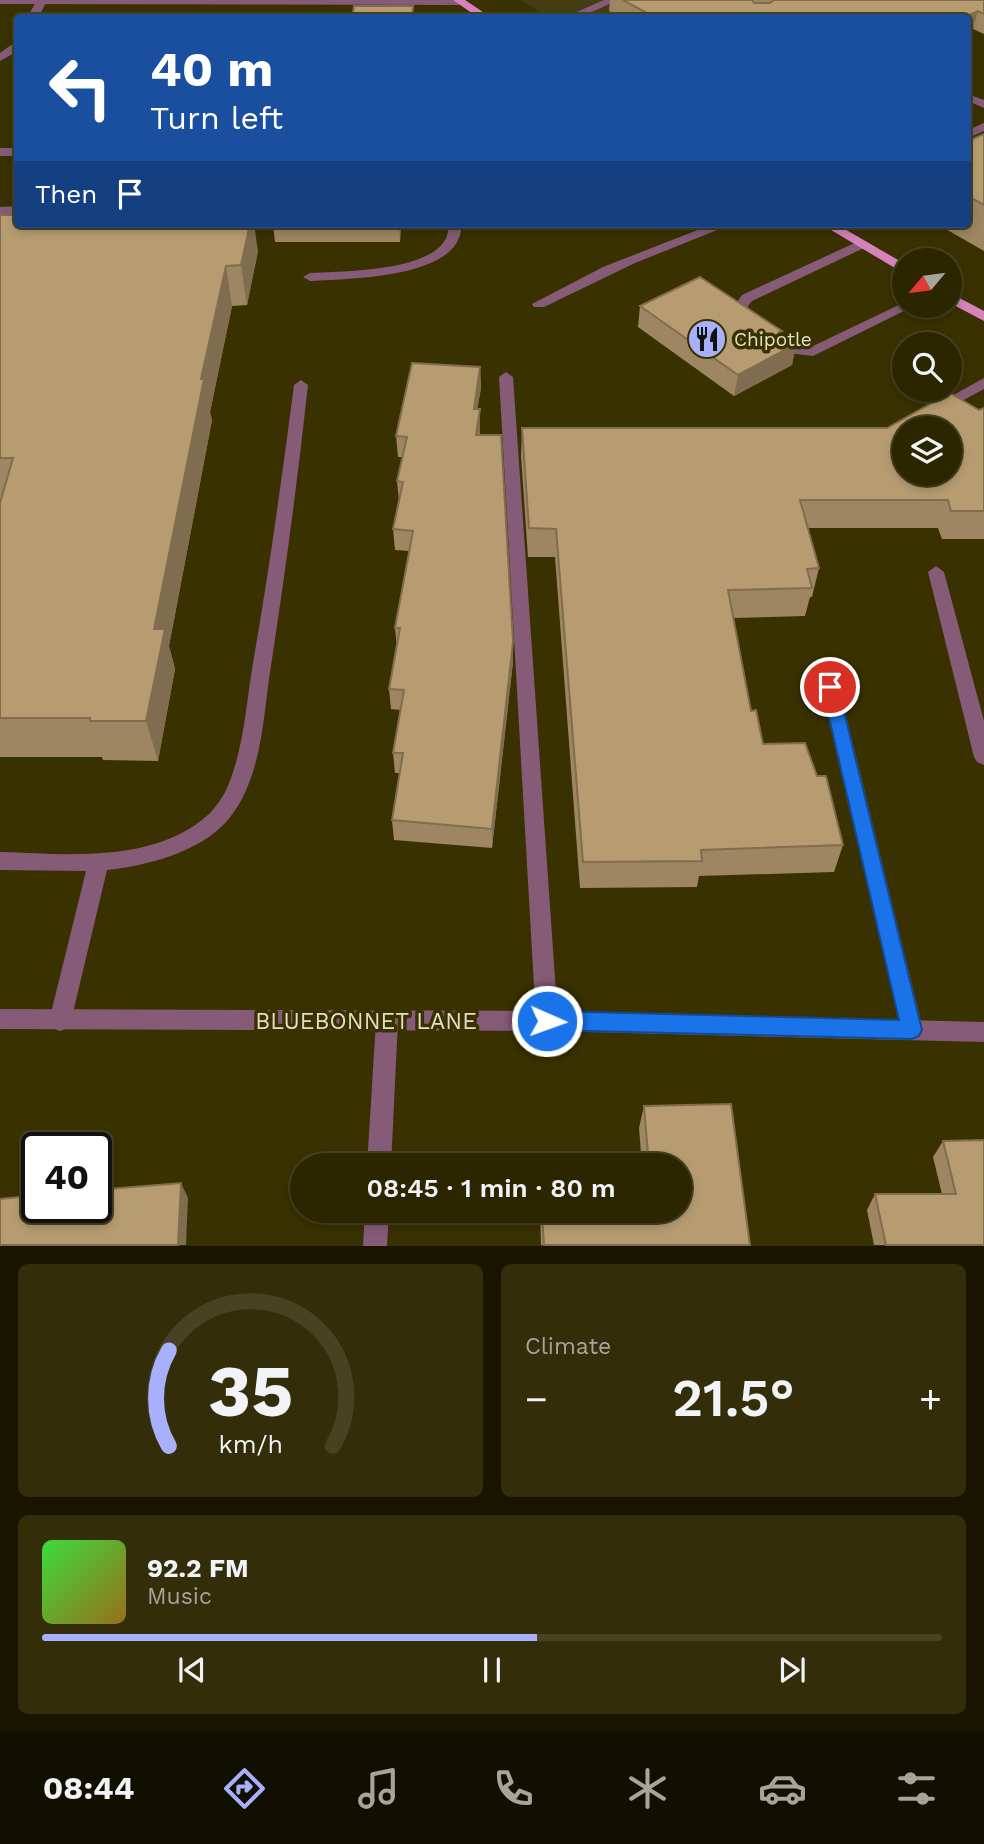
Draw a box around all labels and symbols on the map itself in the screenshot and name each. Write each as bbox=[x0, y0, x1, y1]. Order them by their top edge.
north arrow bbox=[892, 248, 962, 318]
restaurant icon: Chipotle bbox=[686, 318, 728, 360]
place label: Chipotle bbox=[734, 328, 812, 351]
pin bbox=[800, 657, 860, 717]
position arrow bbox=[510, 984, 584, 1058]
street label: BLUEBONNET LANE bbox=[255, 1008, 477, 1035]
speed limit sign: 40 bbox=[21, 1132, 112, 1223]

